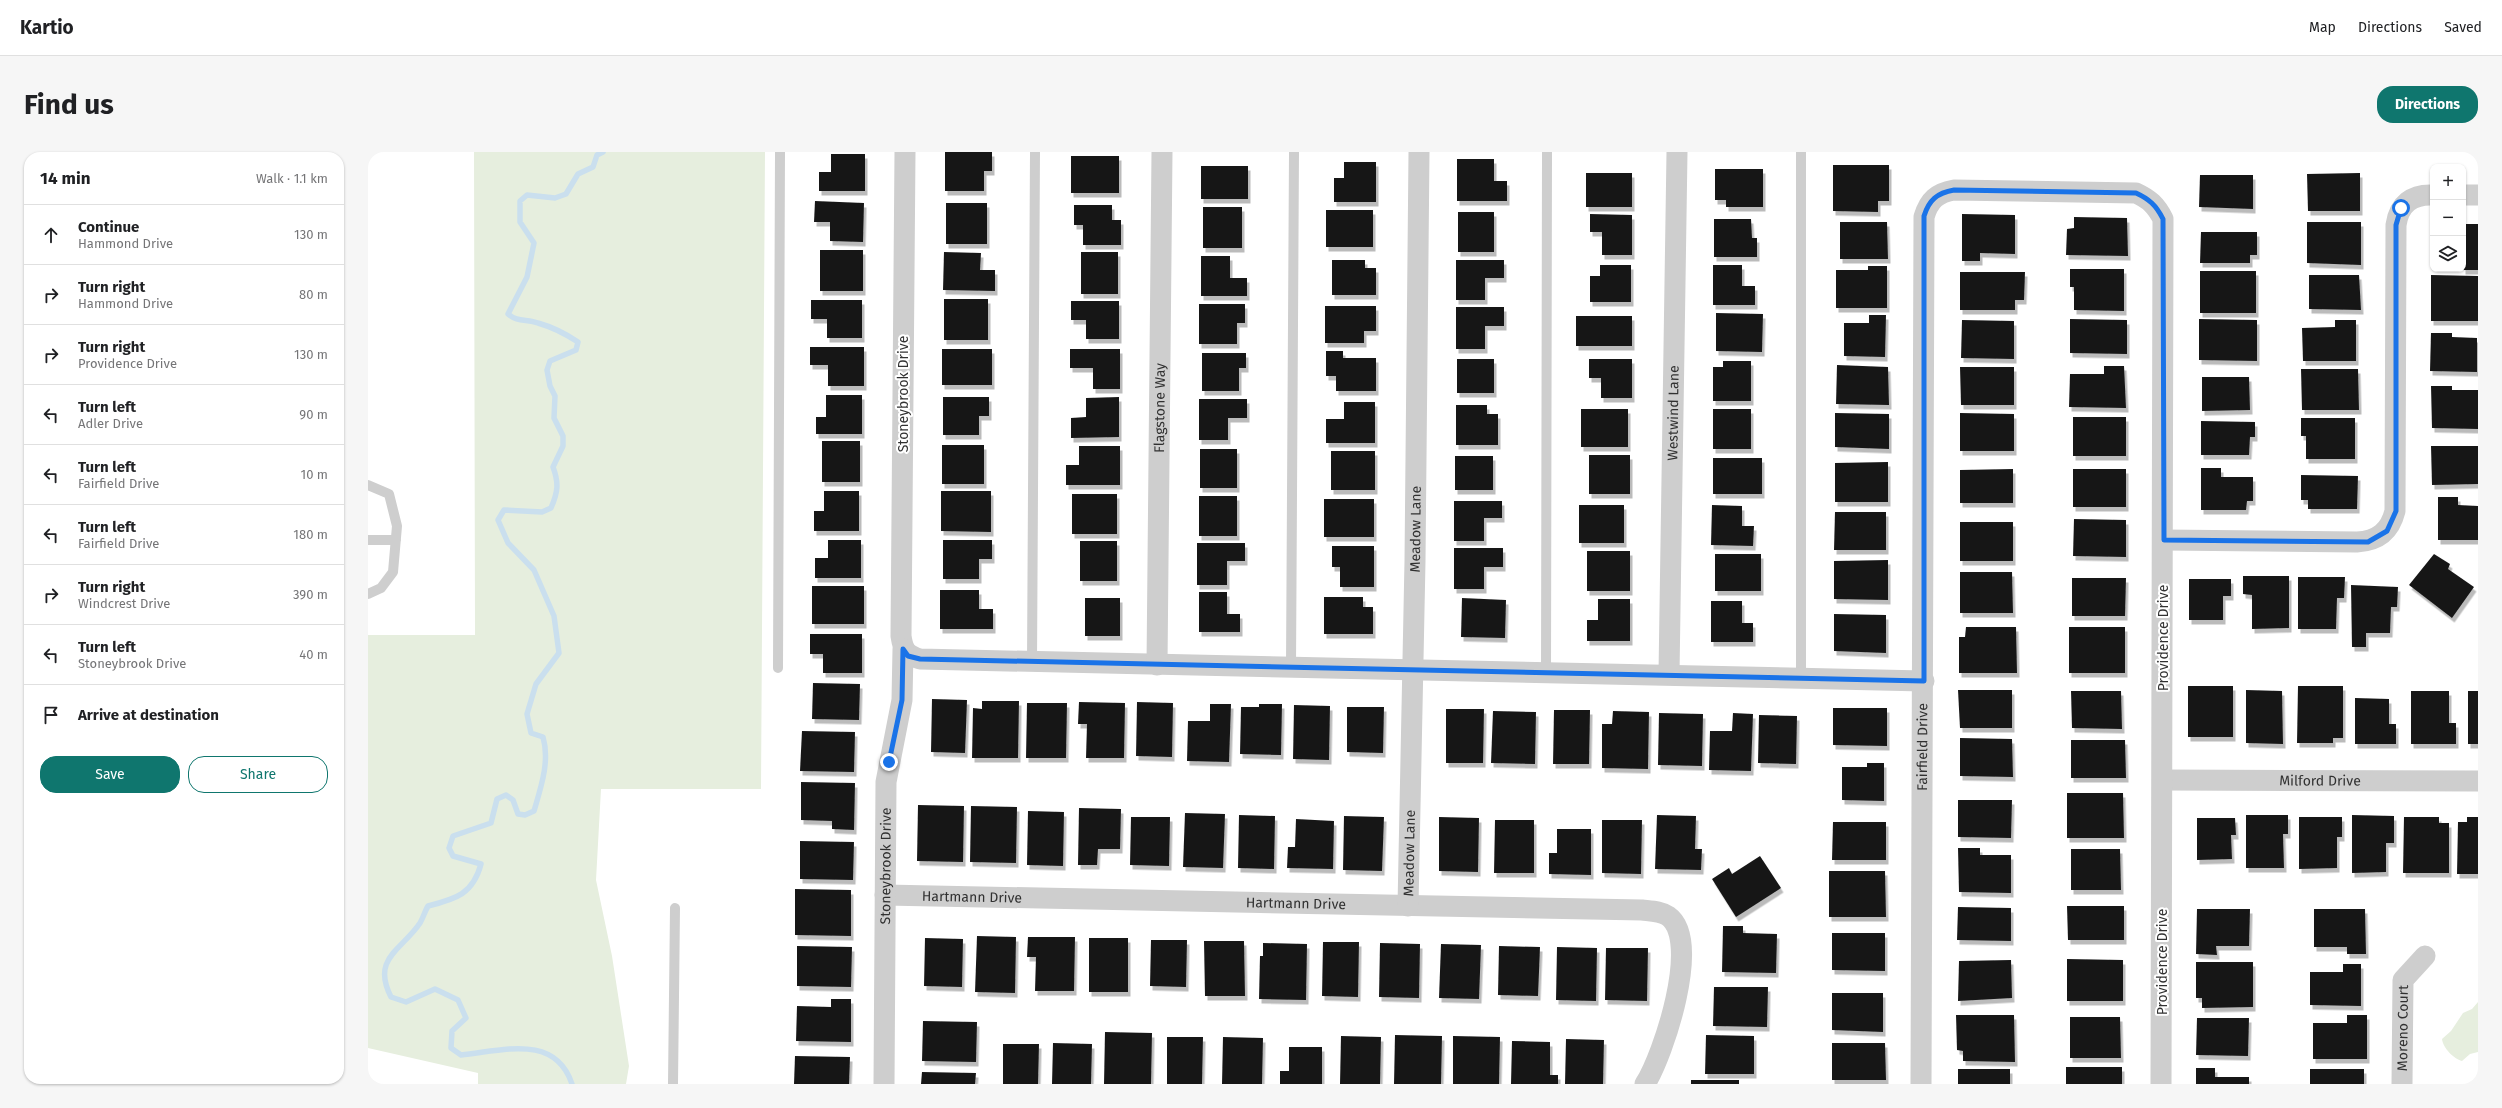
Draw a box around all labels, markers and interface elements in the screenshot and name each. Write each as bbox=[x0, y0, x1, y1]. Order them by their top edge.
text: Kartio bbox=[20, 16, 74, 39]
text: Map bbox=[2309, 19, 2336, 36]
text: Directions bbox=[2358, 19, 2422, 36]
text: Saved bbox=[2444, 19, 2482, 36]
button: Directions bbox=[2377, 86, 2478, 123]
text: Find us bbox=[24, 88, 114, 121]
map controls bbox=[2430, 164, 2466, 272]
button: + bbox=[2430, 164, 2466, 200]
text: 14 min bbox=[40, 168, 91, 189]
text: Walk · 1.1 km bbox=[256, 171, 328, 186]
route start bbox=[2392, 199, 2410, 217]
button: − bbox=[2430, 200, 2466, 236]
text: Continue bbox=[78, 218, 139, 236]
icon: ahead bbox=[40, 224, 62, 246]
text: 130 m bbox=[294, 227, 328, 242]
text: Hammond Drive bbox=[78, 236, 173, 251]
button: layers bbox=[2430, 236, 2466, 272]
text: Turn right bbox=[78, 278, 145, 296]
icon: right bbox=[40, 284, 62, 306]
text: 80 m bbox=[299, 287, 328, 302]
text: Hammond Drive bbox=[78, 296, 173, 311]
street label: Stoneybrook Drive bbox=[895, 336, 912, 452]
text: Turn right bbox=[78, 338, 145, 356]
icon: right bbox=[40, 344, 62, 366]
text: 130 m bbox=[294, 347, 328, 362]
text: Providence Drive bbox=[78, 356, 177, 371]
street label: Flagstone Way bbox=[1151, 363, 1169, 453]
street label: Westwind Lane bbox=[1664, 365, 1683, 461]
text: Turn left bbox=[78, 398, 136, 416]
icon: left bbox=[40, 404, 62, 426]
text: 90 m bbox=[299, 407, 328, 422]
text: Adler Drive bbox=[78, 416, 143, 431]
text: Turn left bbox=[78, 458, 136, 476]
icon: left bbox=[40, 464, 62, 486]
text: 10 m bbox=[301, 467, 328, 482]
text: Fairfield Drive bbox=[78, 476, 159, 491]
street label: Meadow Lane bbox=[1407, 486, 1425, 573]
text: Turn left bbox=[78, 518, 136, 536]
icon: left bbox=[40, 524, 62, 546]
text: 180 m bbox=[293, 527, 328, 542]
text: Fairfield Drive bbox=[78, 536, 159, 551]
text: Turn right bbox=[78, 578, 145, 596]
icon: right bbox=[40, 584, 62, 606]
street label: Providence Drive bbox=[2155, 585, 2172, 691]
text: 390 m bbox=[293, 587, 328, 602]
text: Windcrest Drive bbox=[78, 596, 170, 611]
text: Turn left bbox=[78, 638, 136, 656]
icon: left bbox=[40, 644, 62, 666]
text: 40 m bbox=[299, 647, 328, 662]
text: Stoneybrook Drive bbox=[78, 656, 186, 671]
street label: Fairfield Drive bbox=[1914, 703, 1931, 791]
icon: arrive bbox=[40, 704, 62, 726]
text: Arrive at destination bbox=[78, 706, 219, 724]
route end bbox=[880, 753, 898, 771]
button: Save bbox=[40, 756, 180, 793]
button: Share bbox=[188, 756, 328, 793]
street label: Milford Drive bbox=[2279, 772, 2361, 790]
street label: Stoneybrook Drive bbox=[877, 808, 895, 924]
street label: Meadow Lane bbox=[1400, 810, 1419, 897]
street label: Hartmann Drive bbox=[922, 888, 1022, 907]
street label: Hartmann Drive bbox=[1246, 894, 1346, 913]
street label: Providence Drive bbox=[2154, 909, 2171, 1015]
street label: Moreno Court bbox=[2394, 984, 2412, 1071]

